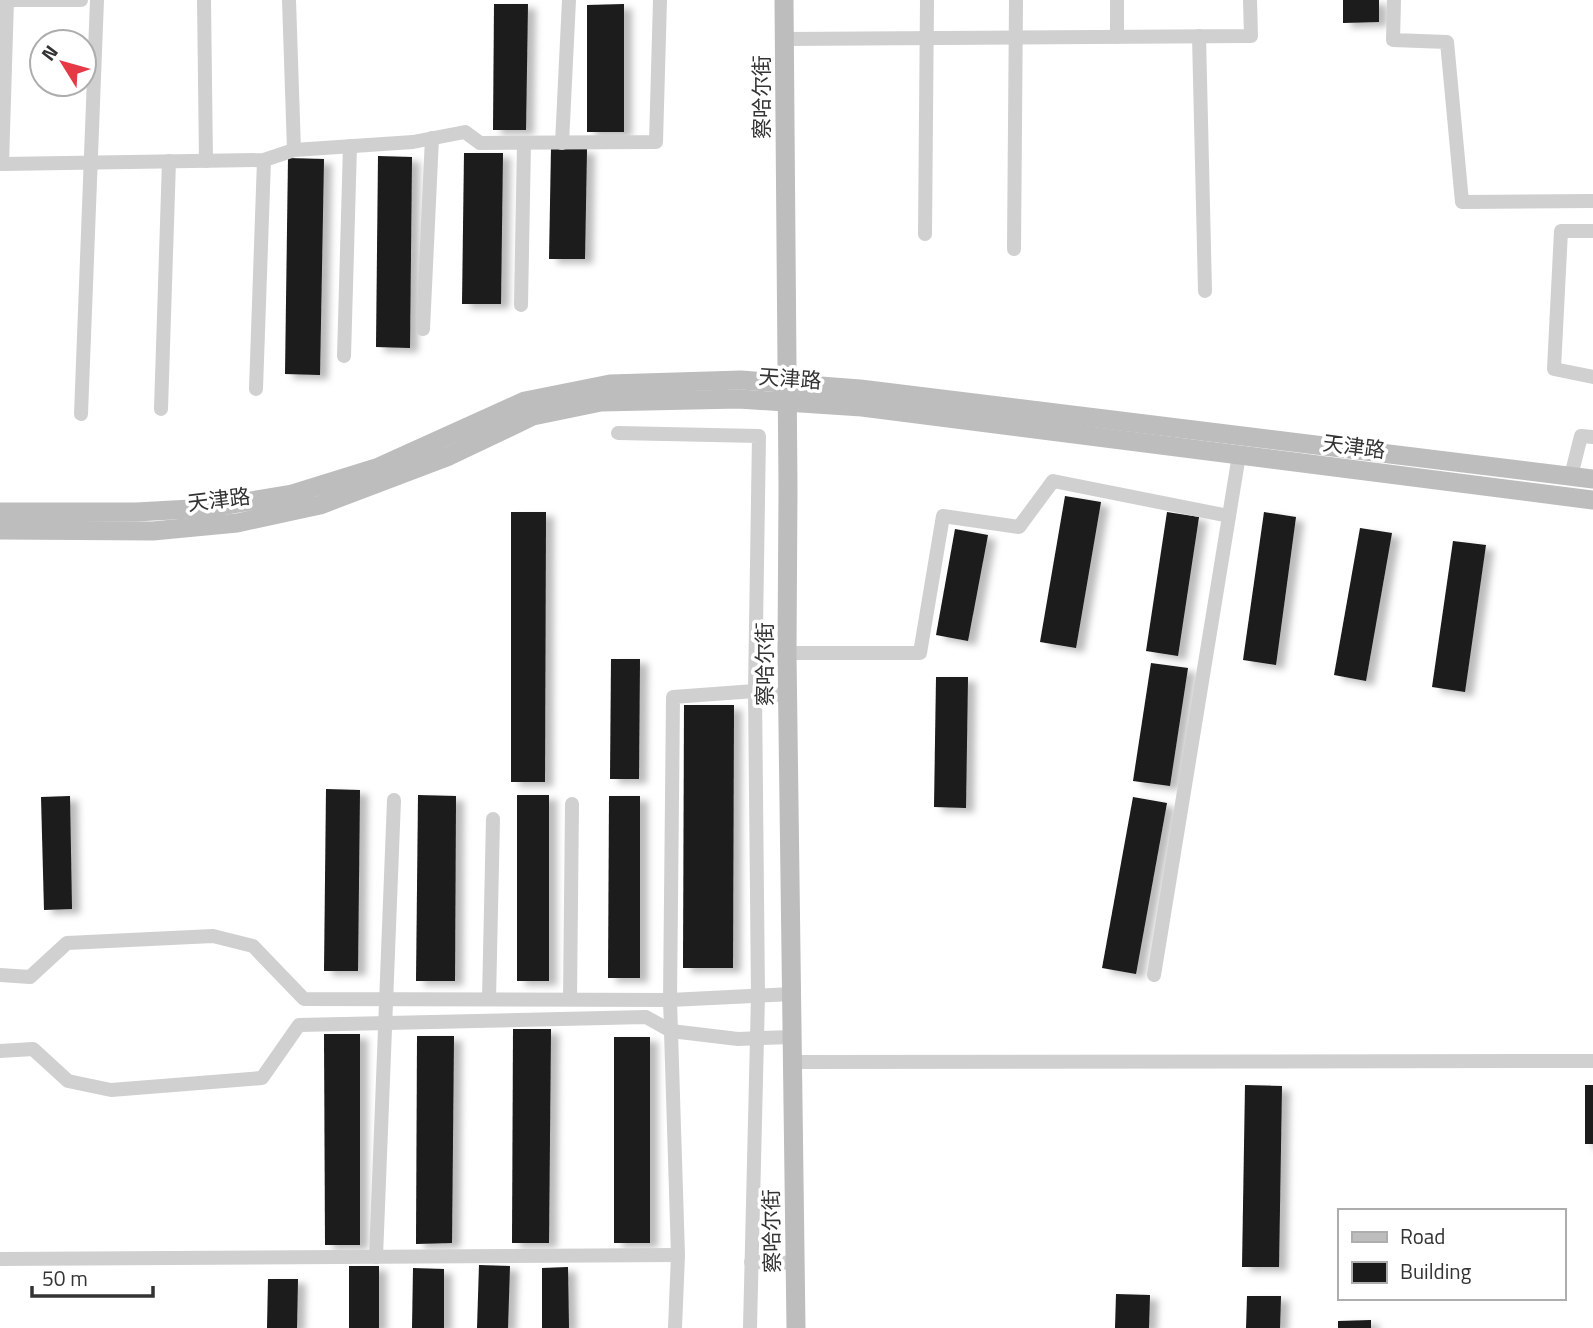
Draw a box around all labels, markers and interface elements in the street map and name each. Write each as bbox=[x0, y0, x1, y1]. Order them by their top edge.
north arrow bbox=[28, 28, 98, 98]
text: N bbox=[33, 38, 65, 66]
street label: 察哈尔街 bbox=[745, 55, 777, 139]
street label: 天津路 bbox=[758, 360, 823, 396]
street label: 天津路 bbox=[1321, 426, 1387, 466]
street label: 天津路 bbox=[186, 479, 252, 519]
street label: 察哈尔街 bbox=[748, 622, 780, 706]
street label: 察哈尔街 bbox=[754, 1189, 788, 1273]
legend bbox=[1338, 1209, 1565, 1300]
text: Road bbox=[1400, 1220, 1445, 1252]
scale bar bbox=[32, 1254, 152, 1298]
text: Building bbox=[1400, 1255, 1472, 1287]
text: 50 m bbox=[42, 1262, 88, 1294]

